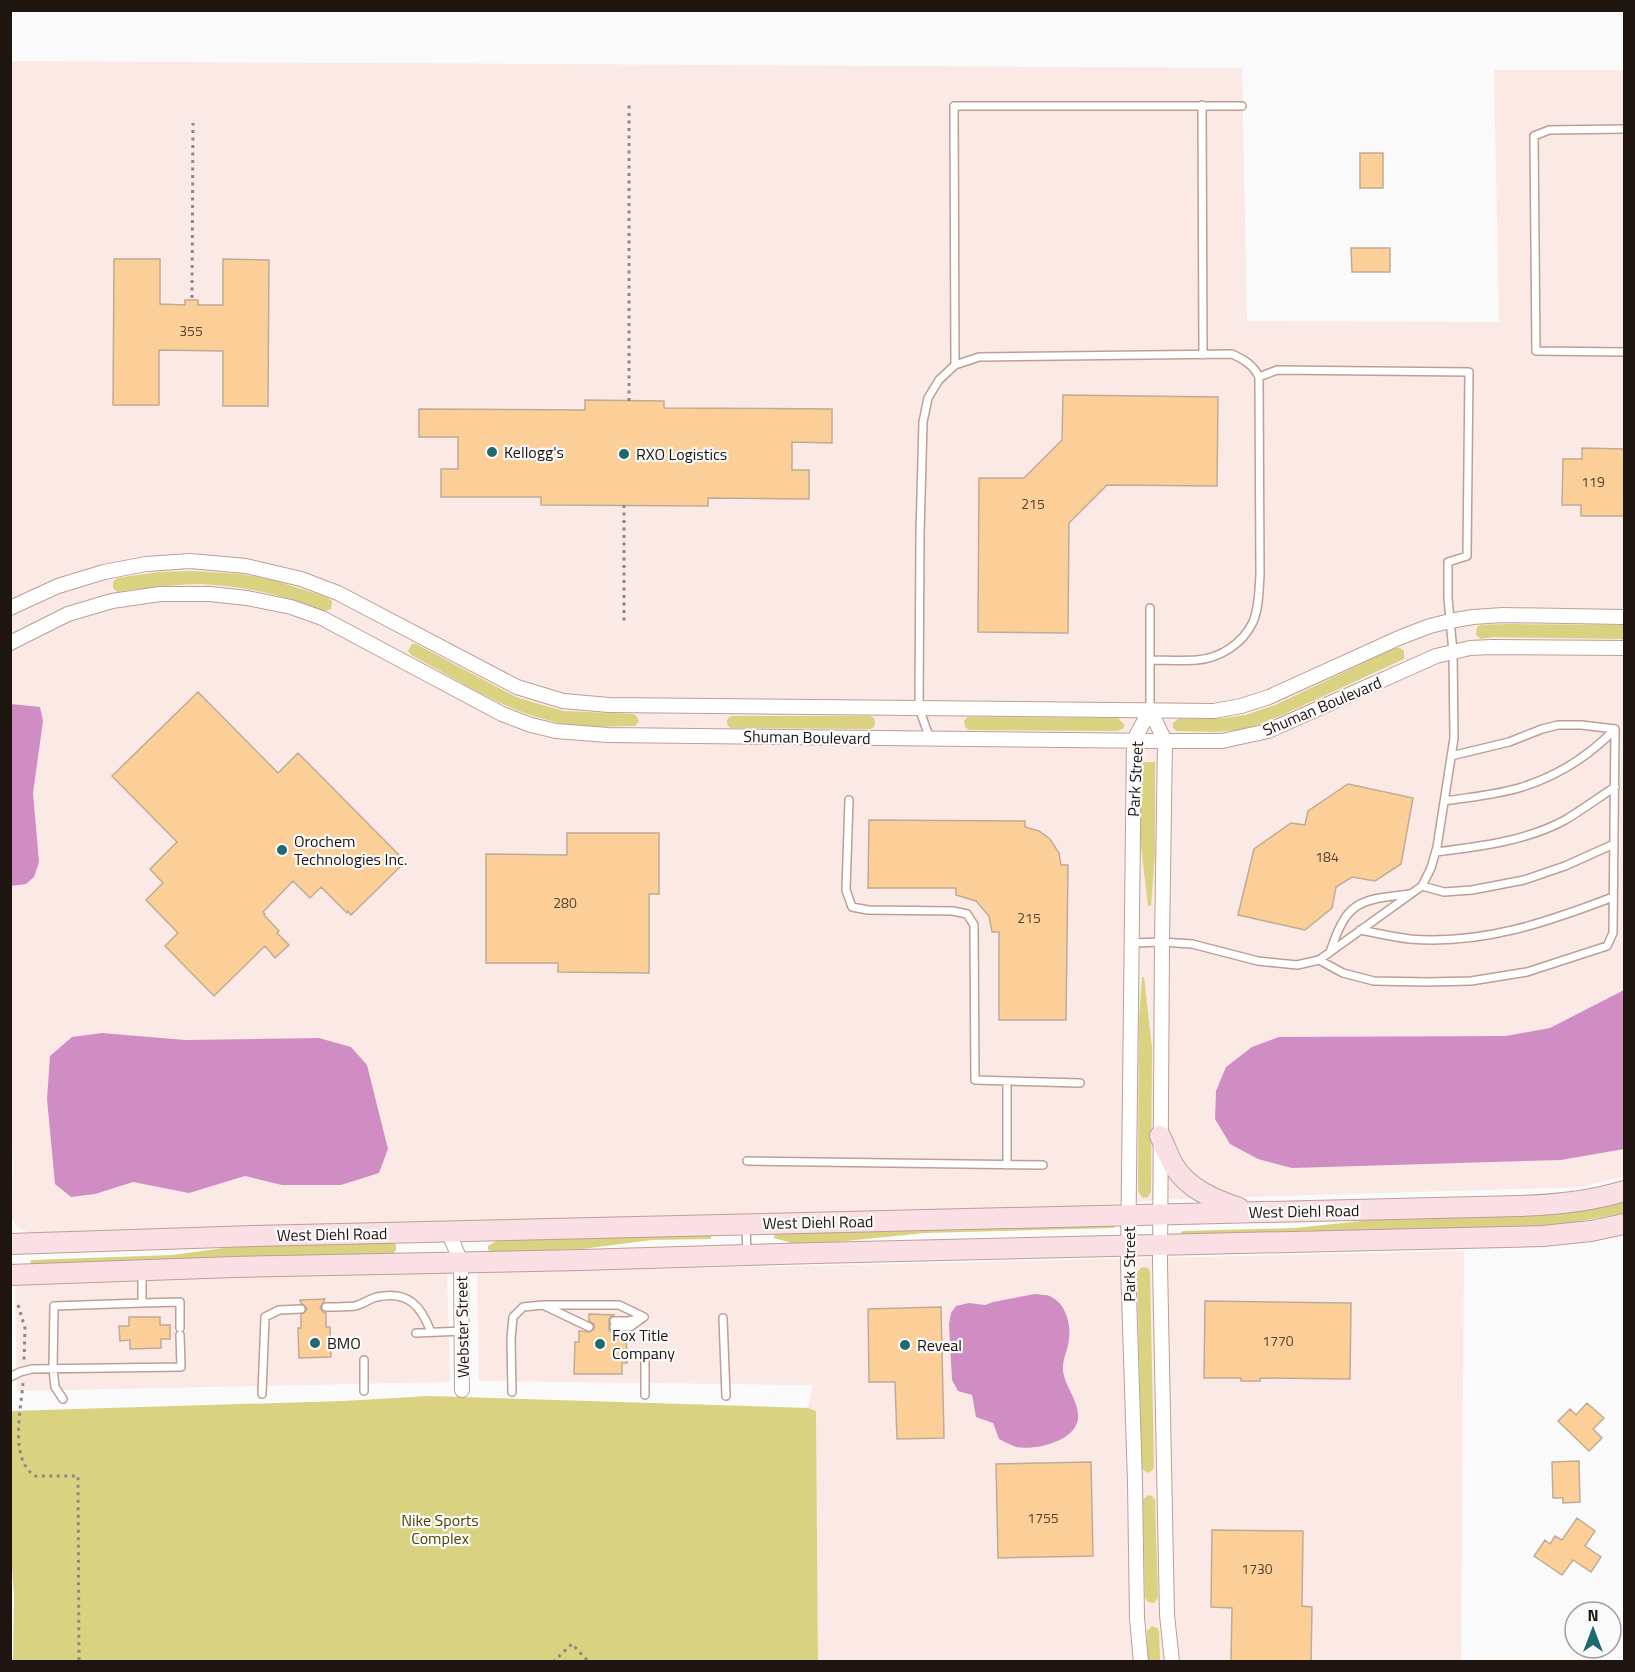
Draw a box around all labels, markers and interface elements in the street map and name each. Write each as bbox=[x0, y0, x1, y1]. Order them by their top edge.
house number: 355 bbox=[179, 320, 203, 341]
place label: Kellogg's bbox=[504, 440, 564, 464]
place label: RXO Logistics bbox=[636, 442, 727, 466]
marker: Kellogg's bbox=[485, 445, 499, 459]
marker: RXO Logistics bbox=[617, 447, 631, 461]
house number: 119 bbox=[1581, 471, 1605, 492]
house number: 215 bbox=[1021, 493, 1045, 514]
street label: Shuman Boulevard bbox=[1259, 670, 1385, 742]
street label: Shuman Boulevard bbox=[743, 724, 871, 750]
street label: Park Street bbox=[1121, 740, 1149, 817]
place label: Orochem Technologies Inc. bbox=[294, 829, 408, 871]
marker: Orochem Technologies Inc. bbox=[275, 843, 289, 857]
house number: 184 bbox=[1315, 846, 1339, 867]
house number: 280 bbox=[553, 892, 577, 913]
house number: 215 bbox=[1017, 907, 1041, 928]
street label: West Diehl Road bbox=[1248, 1198, 1360, 1224]
street label: West Diehl Road bbox=[762, 1209, 874, 1235]
street label: West Diehl Road bbox=[276, 1221, 388, 1247]
street label: Park Street bbox=[1117, 1226, 1141, 1302]
street label: Webster Street bbox=[449, 1276, 475, 1378]
place label: Fox Title Company bbox=[612, 1323, 675, 1365]
house number: 1770 bbox=[1262, 1330, 1294, 1351]
place label: BMO bbox=[327, 1331, 361, 1355]
place label: Reveal bbox=[917, 1333, 962, 1357]
marker: BMO bbox=[308, 1336, 322, 1350]
marker: Fox Title Company bbox=[593, 1337, 607, 1351]
marker: Reveal bbox=[898, 1338, 912, 1352]
house number: 1755 bbox=[1027, 1507, 1059, 1528]
park label: Nike Sports Complex bbox=[401, 1508, 479, 1550]
house number: 1730 bbox=[1241, 1558, 1273, 1579]
north arrow bbox=[1563, 1600, 1623, 1660]
text: N bbox=[1587, 1603, 1599, 1627]

